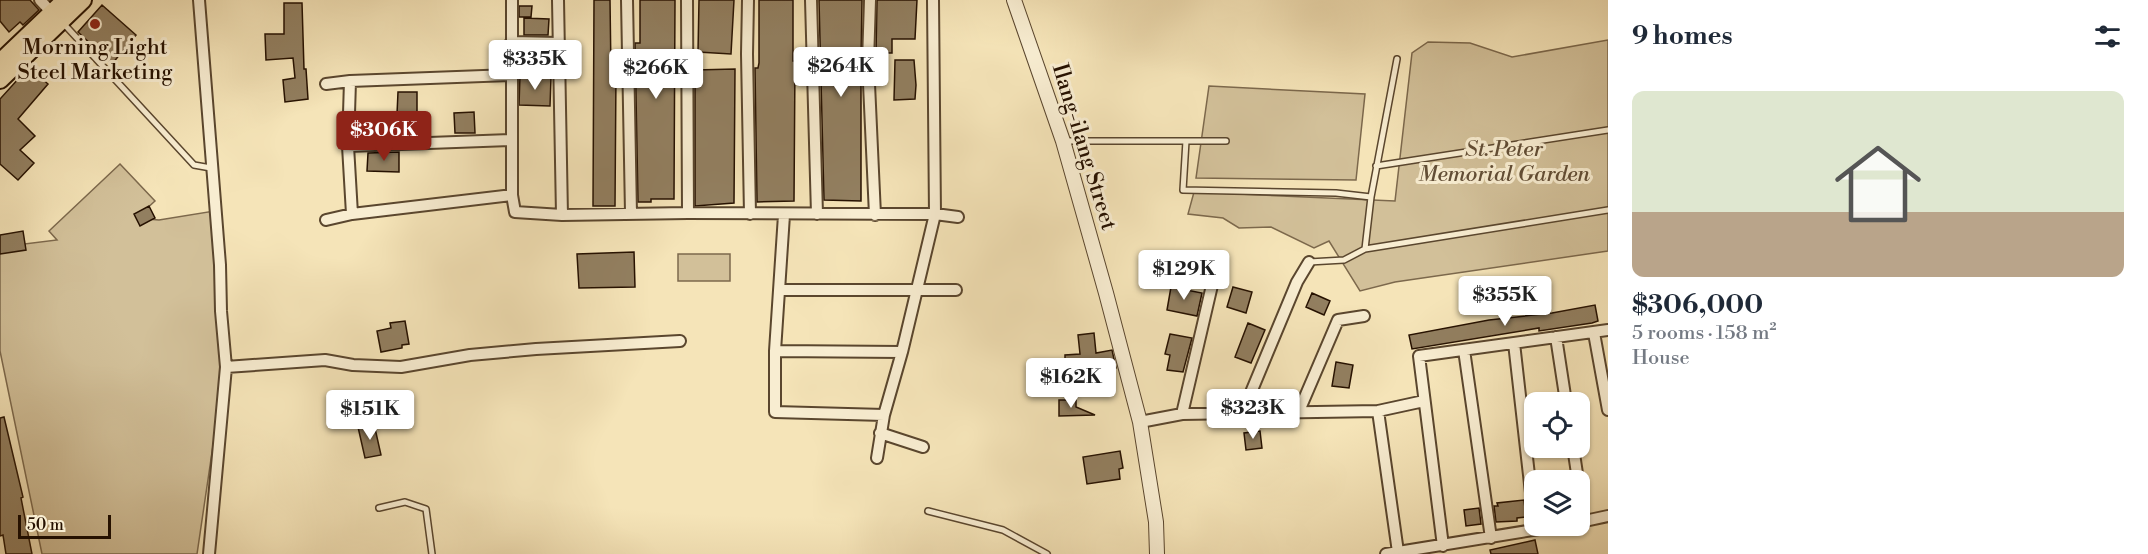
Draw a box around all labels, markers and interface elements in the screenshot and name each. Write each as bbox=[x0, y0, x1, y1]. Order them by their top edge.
marker: Morning Light Steel Marketing bbox=[88, 17, 102, 31]
text: 9 homes bbox=[1632, 20, 1733, 52]
icon: filters bbox=[2091, 20, 2124, 53]
place label: Morning Light Steel Marketing bbox=[17, 34, 173, 86]
pin: $335K bbox=[493, 40, 577, 91]
text: $335K bbox=[503, 47, 567, 72]
pin: $264K bbox=[799, 47, 883, 98]
pin: $266K bbox=[614, 49, 698, 100]
text: $264K bbox=[808, 54, 875, 79]
text: $266K bbox=[623, 56, 689, 81]
street label: Ilang-ilang Street bbox=[1046, 60, 1122, 234]
pin: $306K bbox=[342, 111, 426, 162]
text: $306K bbox=[350, 118, 418, 143]
icon: home bbox=[1824, 130, 1932, 238]
park label: St. Peter Memorial Garden bbox=[1418, 136, 1590, 188]
pin: $129K bbox=[1142, 250, 1226, 301]
text: $129K bbox=[1152, 257, 1216, 282]
pin: $355K bbox=[1463, 276, 1547, 327]
text: $355K bbox=[1473, 283, 1537, 308]
text: $306,000 bbox=[1632, 289, 1763, 321]
text: 5 rooms · 158 m² bbox=[1632, 321, 1776, 346]
text: House bbox=[1632, 346, 1690, 371]
pin: $162K bbox=[1029, 358, 1113, 409]
text: $162K bbox=[1040, 365, 1102, 390]
pin: $323K bbox=[1211, 389, 1295, 440]
pin: $151K bbox=[328, 390, 412, 441]
map controls bbox=[1524, 392, 1590, 536]
button: locate bbox=[1524, 392, 1590, 458]
text: $323K bbox=[1221, 396, 1285, 421]
text: $151K bbox=[340, 397, 400, 422]
button: layers bbox=[1524, 470, 1590, 536]
scale bar bbox=[18, 512, 111, 540]
text: 50 m bbox=[27, 515, 64, 535]

